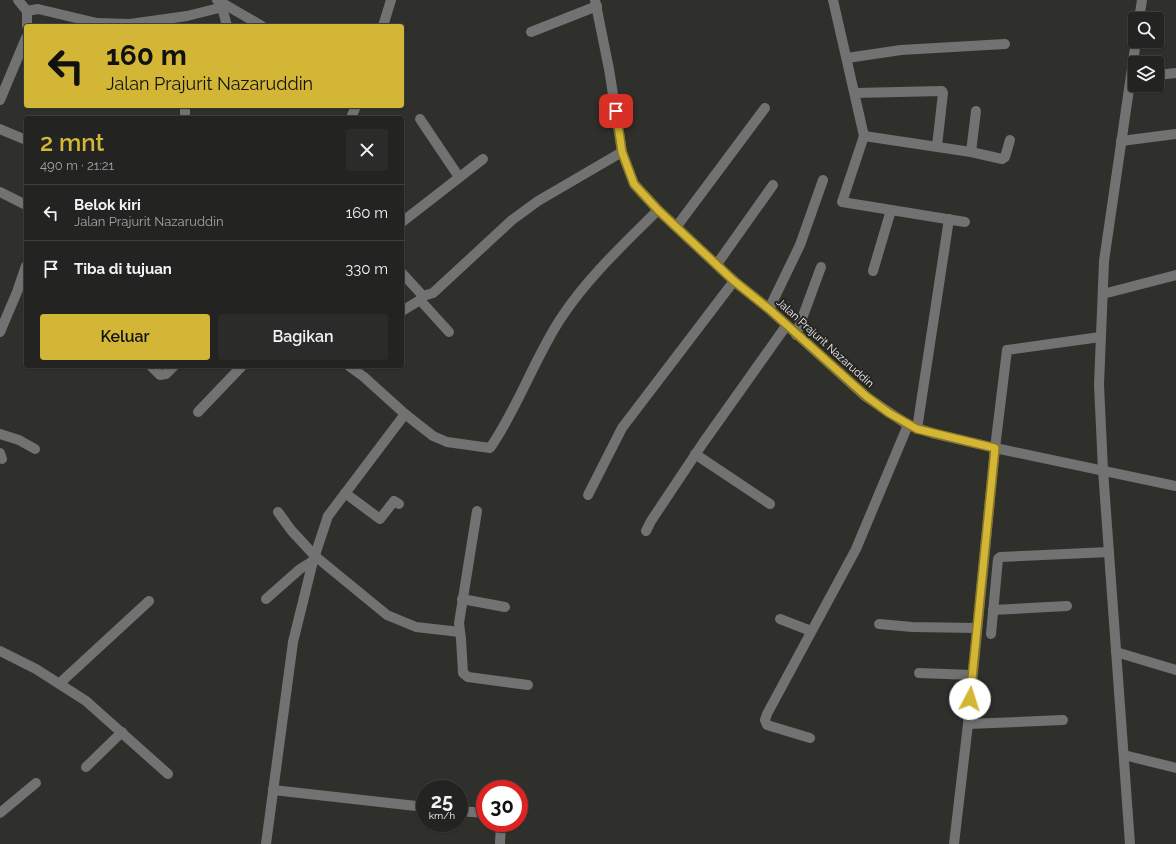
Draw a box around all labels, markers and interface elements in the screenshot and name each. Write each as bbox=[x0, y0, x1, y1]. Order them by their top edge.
map controls bbox=[1128, 12, 1164, 92]
button: search bbox=[1128, 12, 1164, 48]
text: 160 m bbox=[106, 39, 187, 72]
icon: left bbox=[40, 40, 92, 92]
button: layers bbox=[1128, 56, 1164, 92]
text: Jalan Prajurit Nazaruddin bbox=[106, 73, 313, 94]
pin bbox=[599, 94, 633, 128]
icon: arrive bbox=[605, 100, 627, 122]
text: 2 mnt bbox=[40, 128, 104, 157]
button: close bbox=[346, 129, 388, 171]
text: 490 m · 21:21 bbox=[40, 158, 114, 173]
text: Belok kiri bbox=[74, 196, 141, 214]
icon: left bbox=[40, 202, 62, 224]
text: 160 m bbox=[346, 204, 388, 222]
text: Jalan Prajurit Nazaruddin bbox=[74, 214, 224, 229]
icon: arrive bbox=[40, 258, 62, 280]
text: Tiba di tujuan bbox=[74, 260, 172, 278]
text: 330 m bbox=[345, 260, 388, 278]
street label: Jalan Prajurit Nazaruddin bbox=[774, 296, 876, 390]
button: Keluar bbox=[40, 314, 210, 360]
button: Bagikan bbox=[218, 314, 388, 360]
position arrow bbox=[949, 678, 991, 720]
speed limit sign: 30 bbox=[476, 780, 528, 832]
text: 25 bbox=[431, 789, 453, 813]
text: km/h bbox=[429, 810, 455, 821]

